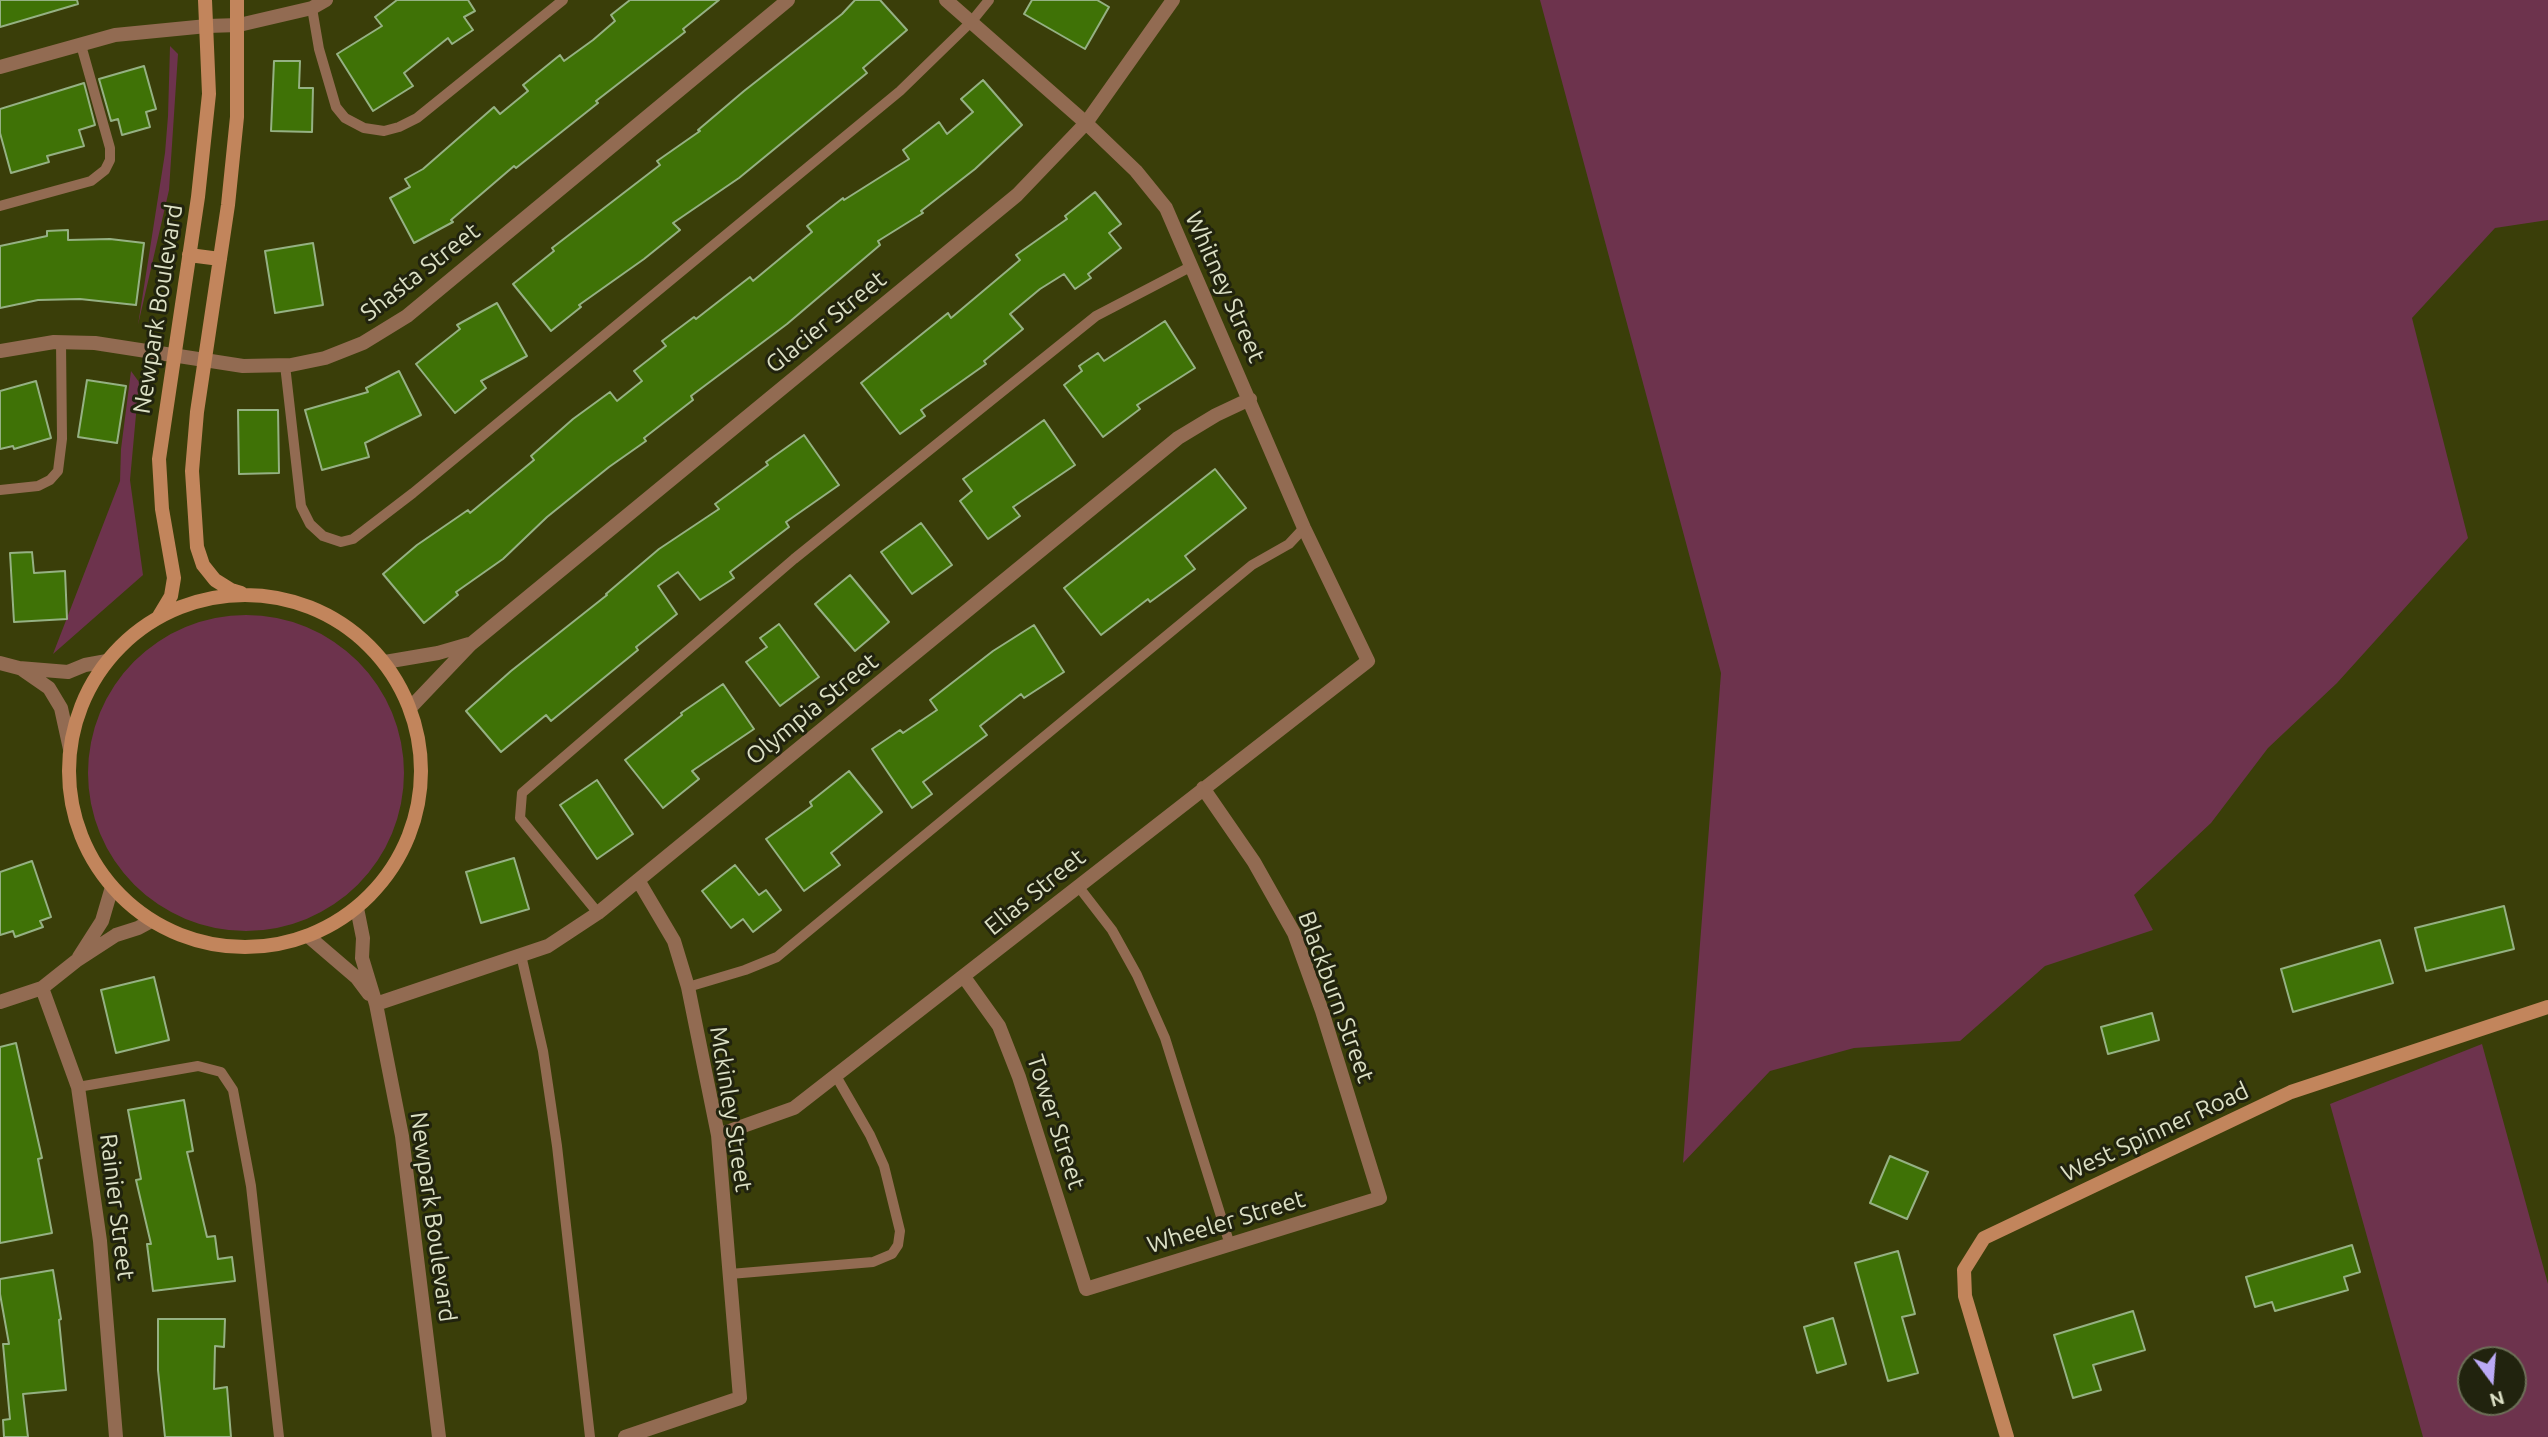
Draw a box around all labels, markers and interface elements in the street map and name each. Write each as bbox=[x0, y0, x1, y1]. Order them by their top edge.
street label: Newpark Boulevard bbox=[127, 202, 189, 416]
street label: Whitney Street bbox=[1179, 207, 1271, 367]
street label: Shasta Street bbox=[355, 217, 485, 327]
street label: Glacier Street bbox=[760, 265, 892, 379]
street label: Olympia Street bbox=[740, 647, 884, 771]
street label: Elias Street bbox=[979, 843, 1091, 941]
street label: Blackburn Street bbox=[1292, 907, 1380, 1087]
street label: Mckinley Street bbox=[704, 1024, 758, 1194]
street label: Tower Street bbox=[1021, 1051, 1091, 1193]
street label: West Spinner Road bbox=[2057, 1076, 2253, 1188]
street label: Newpark Boulevard bbox=[404, 1110, 462, 1324]
street label: Rainier Street bbox=[94, 1132, 140, 1282]
street label: Wheeler Street bbox=[1144, 1184, 1308, 1260]
north arrow bbox=[2457, 1346, 2527, 1416]
text: N bbox=[2487, 1387, 2507, 1412]

